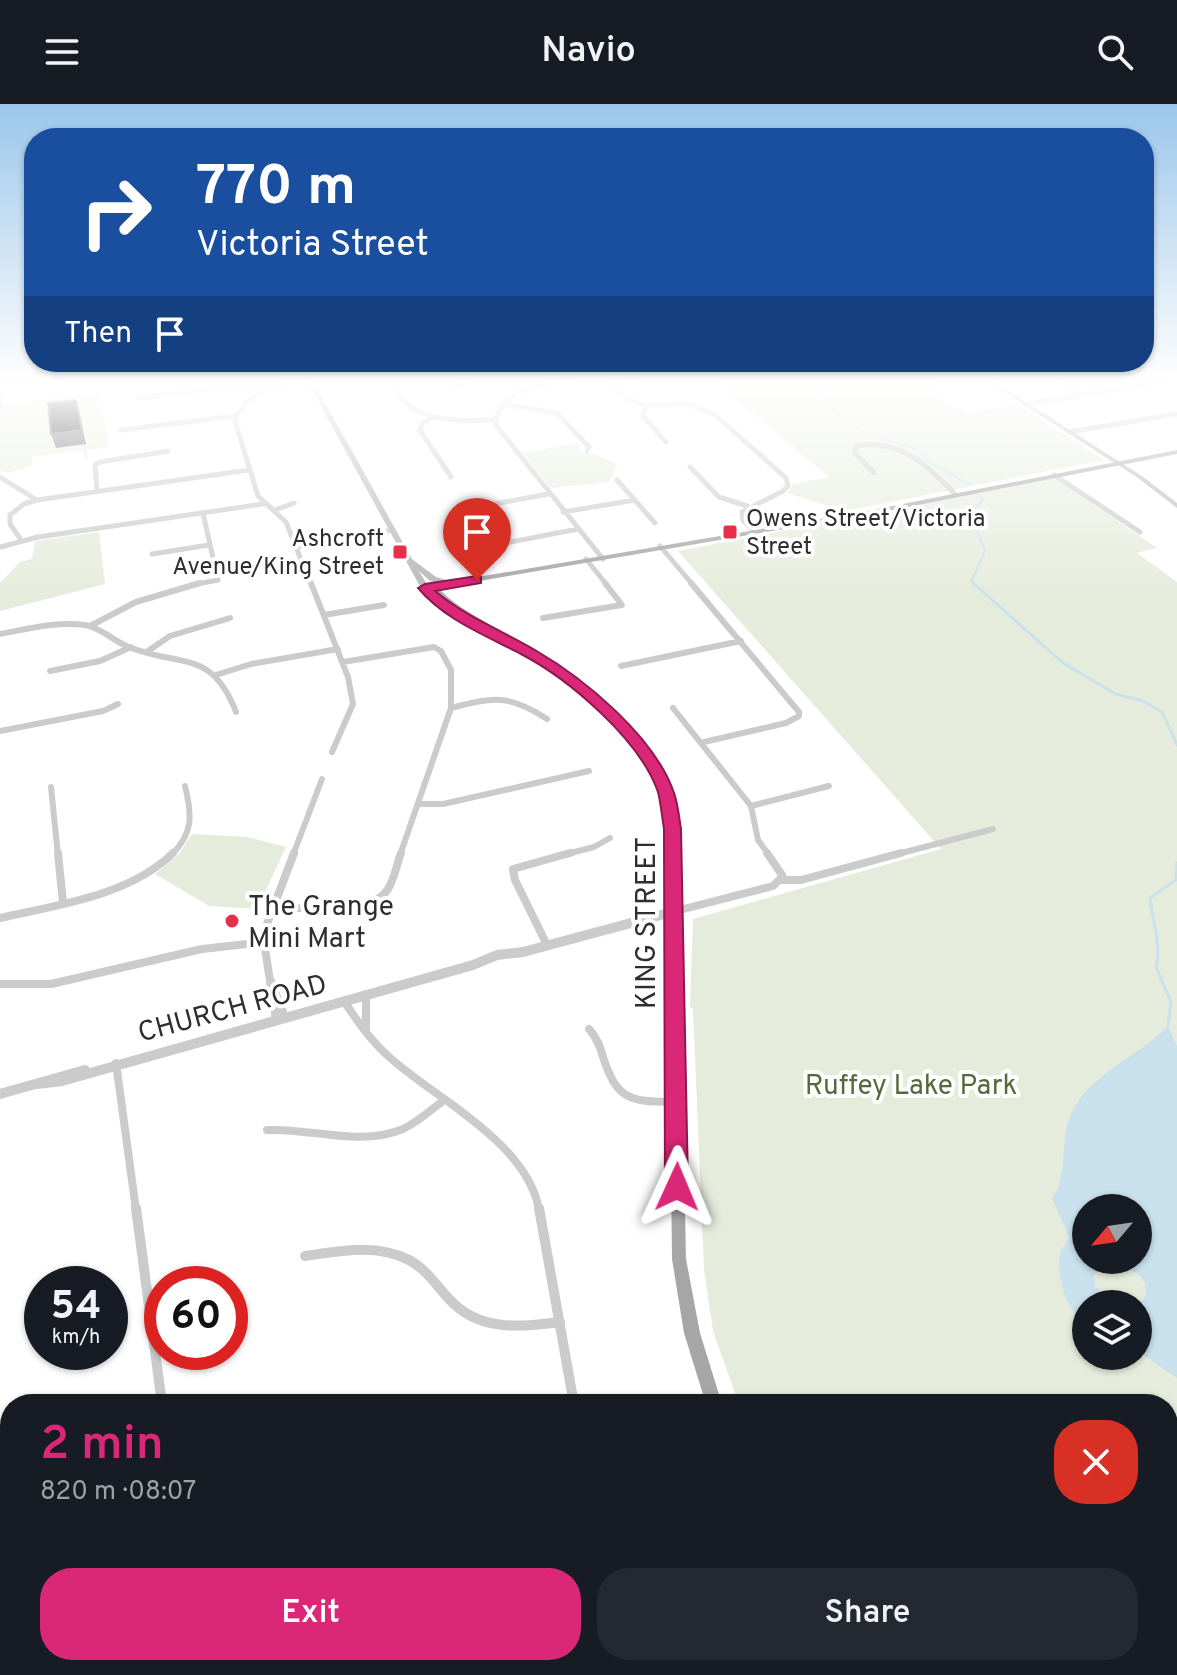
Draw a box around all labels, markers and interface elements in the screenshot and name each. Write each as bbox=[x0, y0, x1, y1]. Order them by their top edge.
text: Navio bbox=[541, 29, 636, 75]
icon: menu bbox=[40, 30, 84, 74]
icon: search bbox=[1093, 30, 1137, 74]
text: 770 m bbox=[196, 154, 356, 224]
icon: right bbox=[64, 160, 168, 264]
text: Victoria Street bbox=[196, 223, 429, 269]
icon: arrive bbox=[148, 312, 192, 356]
text: Then bbox=[64, 316, 132, 353]
pin bbox=[443, 498, 511, 580]
place label: Owens Street/Victoria Street bbox=[746, 505, 985, 563]
icon: arrive bbox=[455, 510, 499, 554]
marker: Owens Street/Victoria Street bbox=[721, 523, 739, 541]
place label: Ashcroft Avenue/King Street bbox=[172, 525, 384, 583]
marker: Ashcroft Avenue/King Street bbox=[391, 543, 409, 561]
street label: KING STREET bbox=[630, 837, 666, 1009]
place label: The Grange Mini Mart bbox=[248, 890, 394, 958]
marker: The Grange Mini Mart bbox=[223, 912, 241, 930]
street label: CHURCH ROAD bbox=[134, 967, 331, 1052]
park label: Ruffey Lake Park bbox=[805, 1069, 1017, 1105]
position arrow bbox=[635, 1145, 719, 1229]
north arrow bbox=[1072, 1194, 1152, 1274]
map controls bbox=[1072, 1194, 1152, 1370]
speed limit sign: 60 bbox=[144, 1266, 248, 1370]
text: 54 bbox=[51, 1283, 101, 1333]
button: layers bbox=[1072, 1290, 1152, 1370]
text: km/h bbox=[52, 1325, 100, 1351]
text: 2 min bbox=[40, 1416, 164, 1476]
button: close bbox=[1054, 1420, 1138, 1504]
text: 820 m · 08:07 bbox=[40, 1476, 196, 1509]
button: Exit bbox=[40, 1568, 581, 1660]
button: Share bbox=[597, 1568, 1138, 1660]

